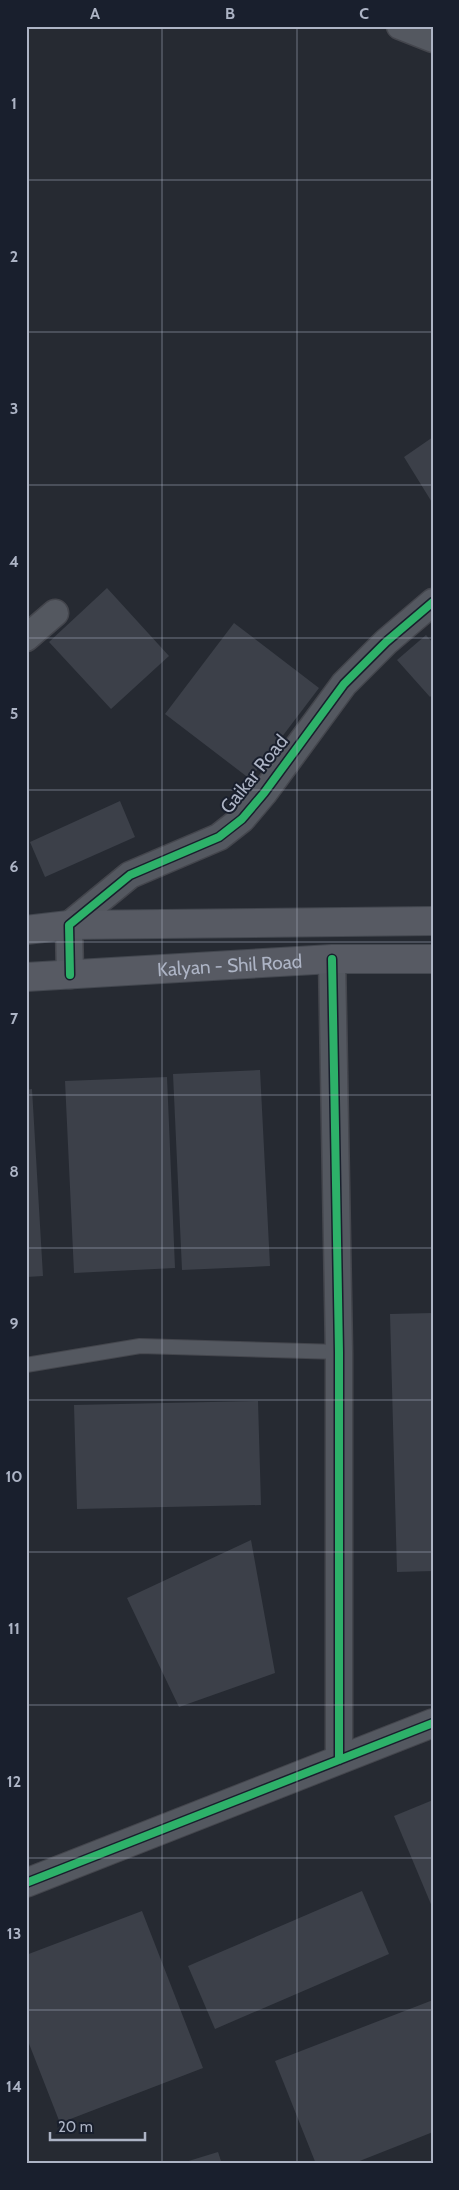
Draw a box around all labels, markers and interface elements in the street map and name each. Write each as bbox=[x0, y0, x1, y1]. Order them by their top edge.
text: A bbox=[90, 4, 100, 23]
text: B bbox=[225, 4, 235, 23]
text: C bbox=[359, 4, 369, 23]
text: 1 bbox=[11, 94, 17, 113]
text: 2 bbox=[10, 247, 18, 266]
text: 3 bbox=[10, 399, 18, 418]
text: 4 bbox=[9, 552, 19, 571]
text: 5 bbox=[10, 704, 18, 723]
street label: Gaikar Road bbox=[215, 730, 293, 818]
text: 6 bbox=[10, 857, 19, 876]
street label: Kalyan - Shil Road bbox=[156, 949, 303, 981]
text: 7 bbox=[10, 1009, 19, 1028]
text: 8 bbox=[9, 1162, 19, 1181]
text: 9 bbox=[10, 1314, 19, 1333]
text: 10 bbox=[5, 1467, 23, 1486]
text: 11 bbox=[8, 1619, 20, 1638]
text: 12 bbox=[7, 1772, 21, 1791]
text: 13 bbox=[7, 1924, 21, 1943]
text: 14 bbox=[6, 2077, 22, 2096]
scale bar bbox=[50, 2110, 145, 2142]
text: 20 m bbox=[58, 2118, 93, 2136]

